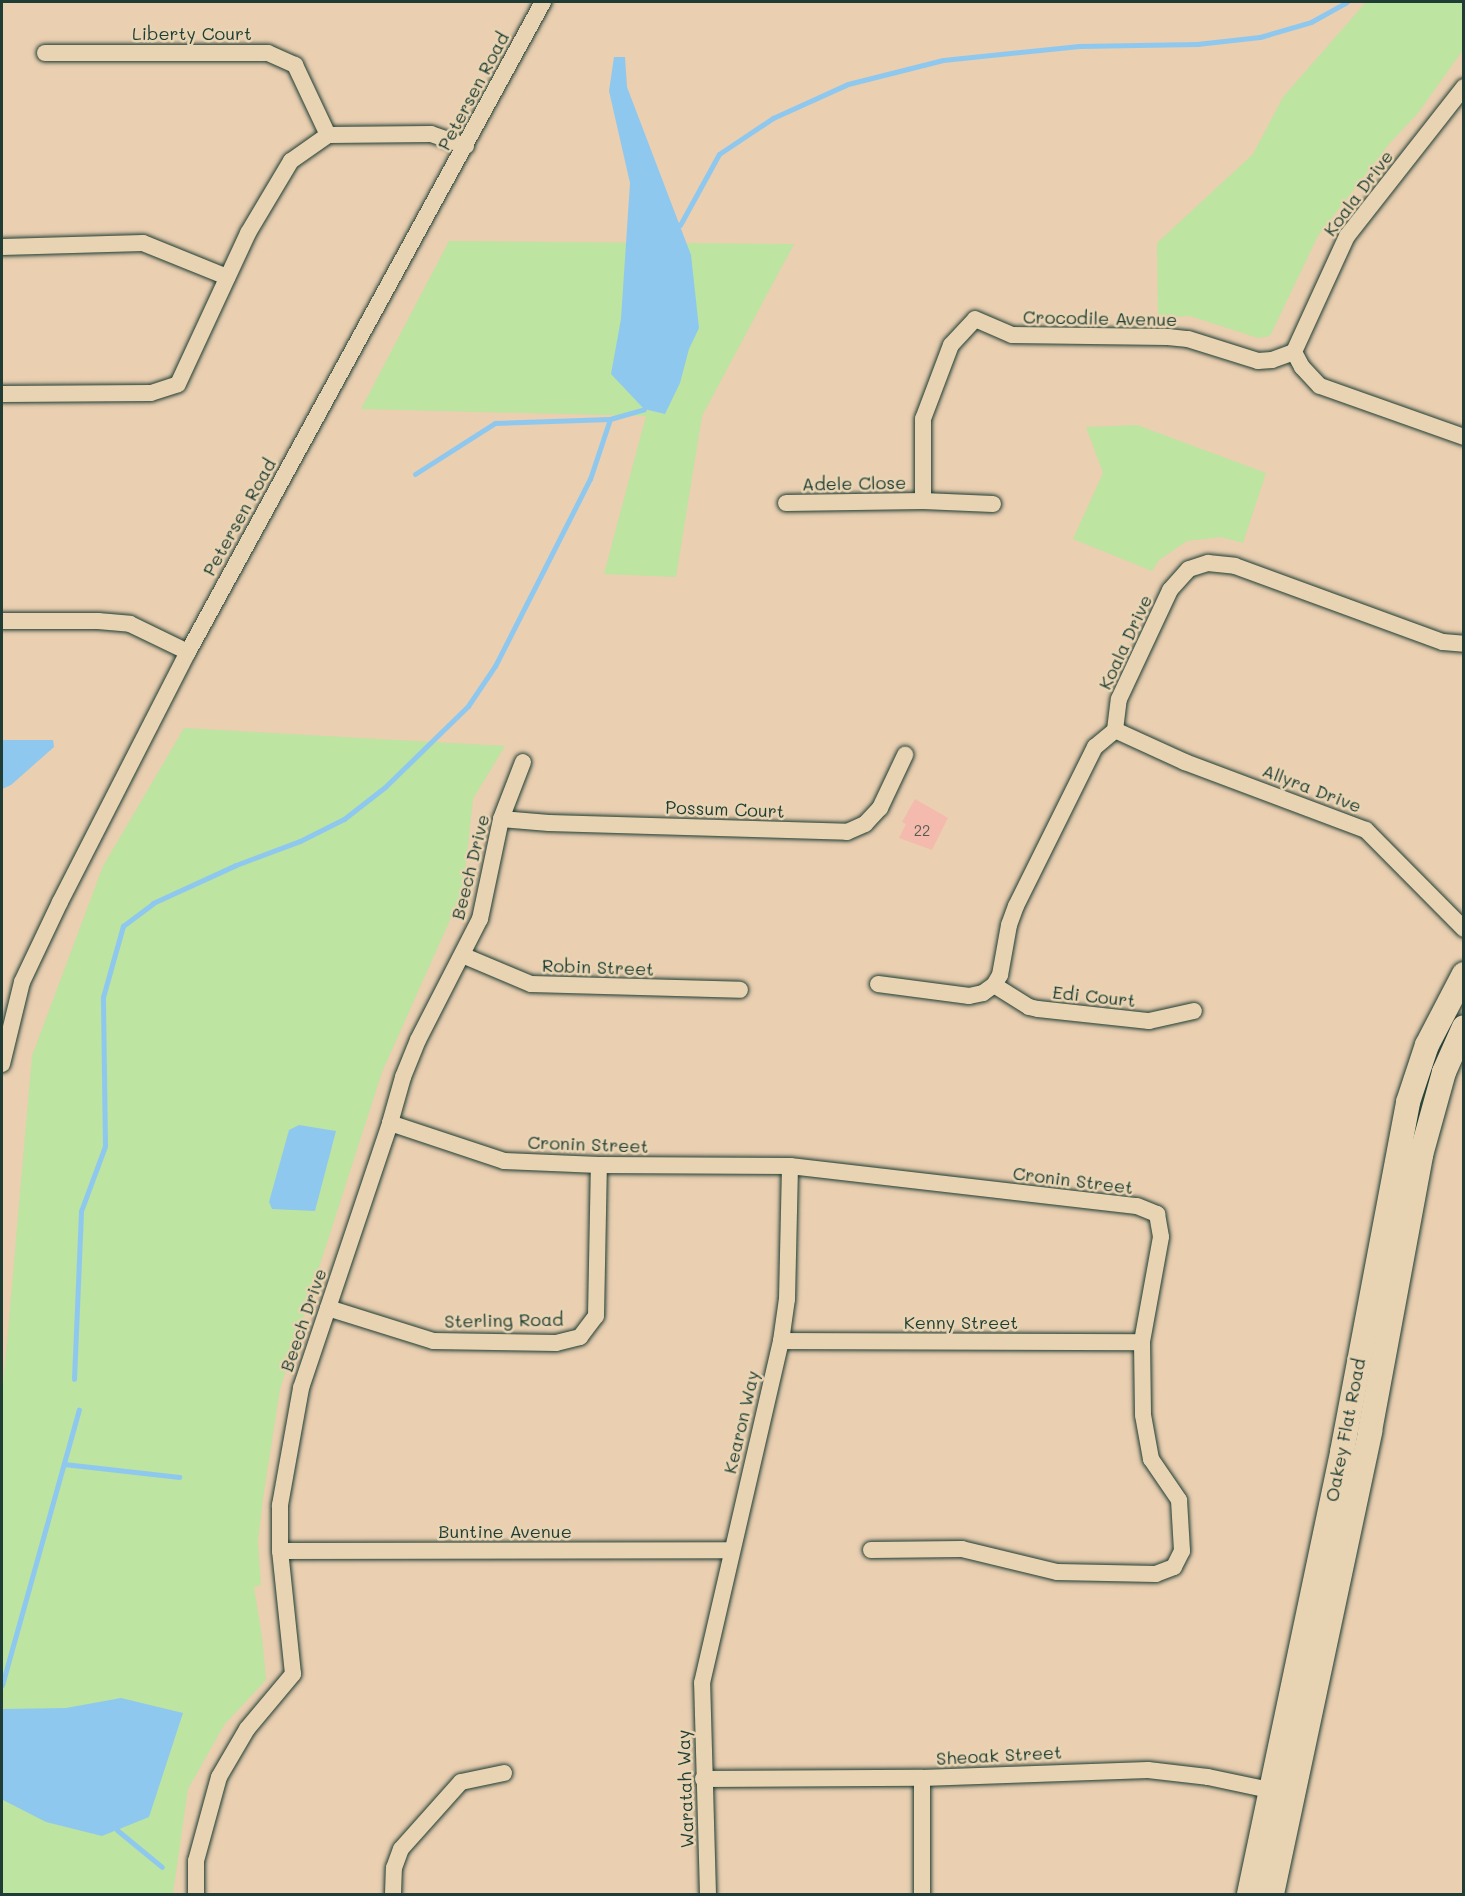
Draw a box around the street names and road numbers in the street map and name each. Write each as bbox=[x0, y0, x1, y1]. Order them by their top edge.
street label: Liberty Court bbox=[132, 22, 252, 44]
street label: Petersen Road bbox=[433, 28, 513, 154]
street label: Koala Drive bbox=[1319, 146, 1397, 240]
street label: Crocodile Avenue bbox=[1023, 306, 1177, 330]
street label: Petersen Road bbox=[198, 455, 280, 579]
street label: Adele Close bbox=[802, 471, 906, 495]
street label: Koala Drive bbox=[1094, 591, 1156, 693]
street label: Allyra Drive bbox=[1259, 759, 1365, 817]
street label: Possum Court bbox=[665, 796, 785, 822]
street label: Beech Drive bbox=[447, 812, 493, 922]
street label: Robin Street bbox=[542, 954, 654, 980]
street label: Edi Court bbox=[1051, 981, 1137, 1011]
street label: Cronin Street bbox=[527, 1131, 649, 1157]
street label: Cronin Street bbox=[1012, 1162, 1134, 1198]
street label: Beech Drive bbox=[275, 1266, 331, 1374]
street label: Sterling Road bbox=[444, 1308, 564, 1332]
street label: Kenny Street bbox=[904, 1311, 1018, 1333]
street label: Oakey Flat Road bbox=[1321, 1356, 1369, 1504]
street label: Kearon Way bbox=[719, 1368, 763, 1476]
street label: Buntine Avenue bbox=[438, 1520, 572, 1542]
street label: Waratah Way bbox=[672, 1729, 698, 1849]
street label: Sheoak Street bbox=[936, 1741, 1062, 1769]

